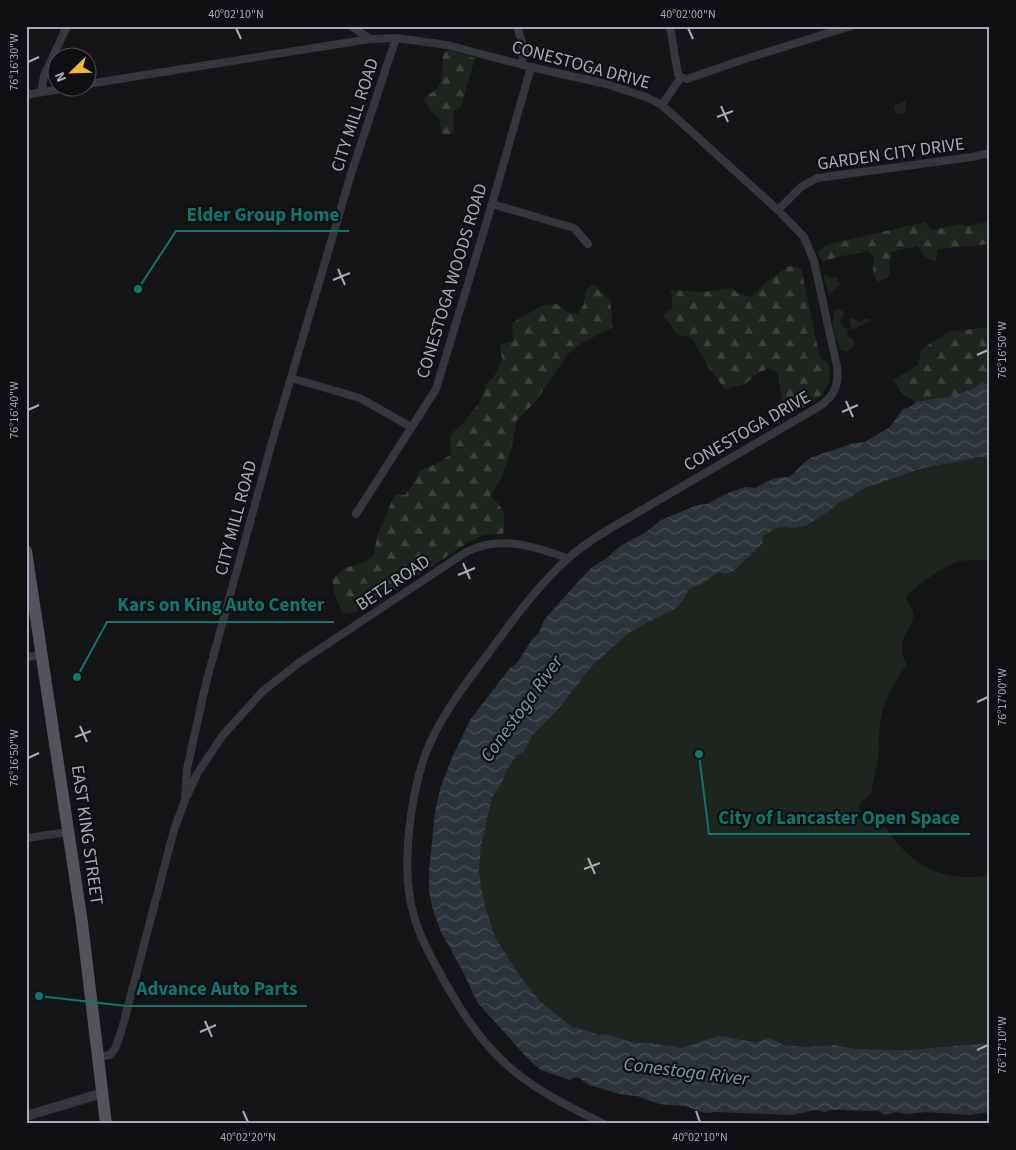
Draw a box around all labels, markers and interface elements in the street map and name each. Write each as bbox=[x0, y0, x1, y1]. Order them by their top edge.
text: 40°02'10"N bbox=[208, 6, 264, 23]
text: 40°02'00"N bbox=[660, 6, 716, 23]
text: 76°16'30"W bbox=[6, 33, 23, 91]
street label: CONESTOGA DRIVE bbox=[509, 34, 653, 96]
north arrow bbox=[48, 48, 98, 98]
street label: CITY MILL ROAD bbox=[325, 55, 385, 175]
text: N bbox=[50, 68, 72, 85]
street label: GARDEN CITY DRIVE bbox=[816, 131, 966, 177]
street label: CONESTOGA WOODS ROAD bbox=[410, 180, 494, 382]
callout: Elder Group Home bbox=[176, 197, 349, 231]
text: Elder Group Home bbox=[187, 202, 340, 229]
text: 76°16'50"W bbox=[994, 321, 1011, 379]
text: 76°16'40"W bbox=[6, 381, 23, 439]
street label: CONESTOGA DRIVE bbox=[679, 385, 815, 477]
street label: CITY MILL ROAD bbox=[209, 458, 263, 578]
street label: BETZ ROAD bbox=[351, 549, 435, 617]
callout: Kars on King Auto Center bbox=[107, 588, 334, 622]
text: Kars on King Auto Center bbox=[117, 592, 325, 619]
water label: Conestoga River bbox=[474, 649, 571, 768]
text: 76°17'00"W bbox=[994, 668, 1011, 726]
text: 76°16'50"W bbox=[6, 729, 23, 787]
street label: EAST KING STREET bbox=[65, 763, 109, 907]
callout: City of Lancaster Open Space bbox=[709, 800, 970, 834]
text: City of Lancaster Open Space bbox=[718, 805, 960, 832]
callout: Advance Auto Parts bbox=[126, 972, 307, 1006]
text: Advance Auto Parts bbox=[136, 976, 297, 1003]
text: 76°17'10"W bbox=[994, 1016, 1011, 1074]
water label: Conestoga River bbox=[622, 1051, 752, 1093]
text: 40°02'20"N bbox=[220, 1129, 276, 1146]
text: 40°02'10"N bbox=[672, 1129, 728, 1146]

